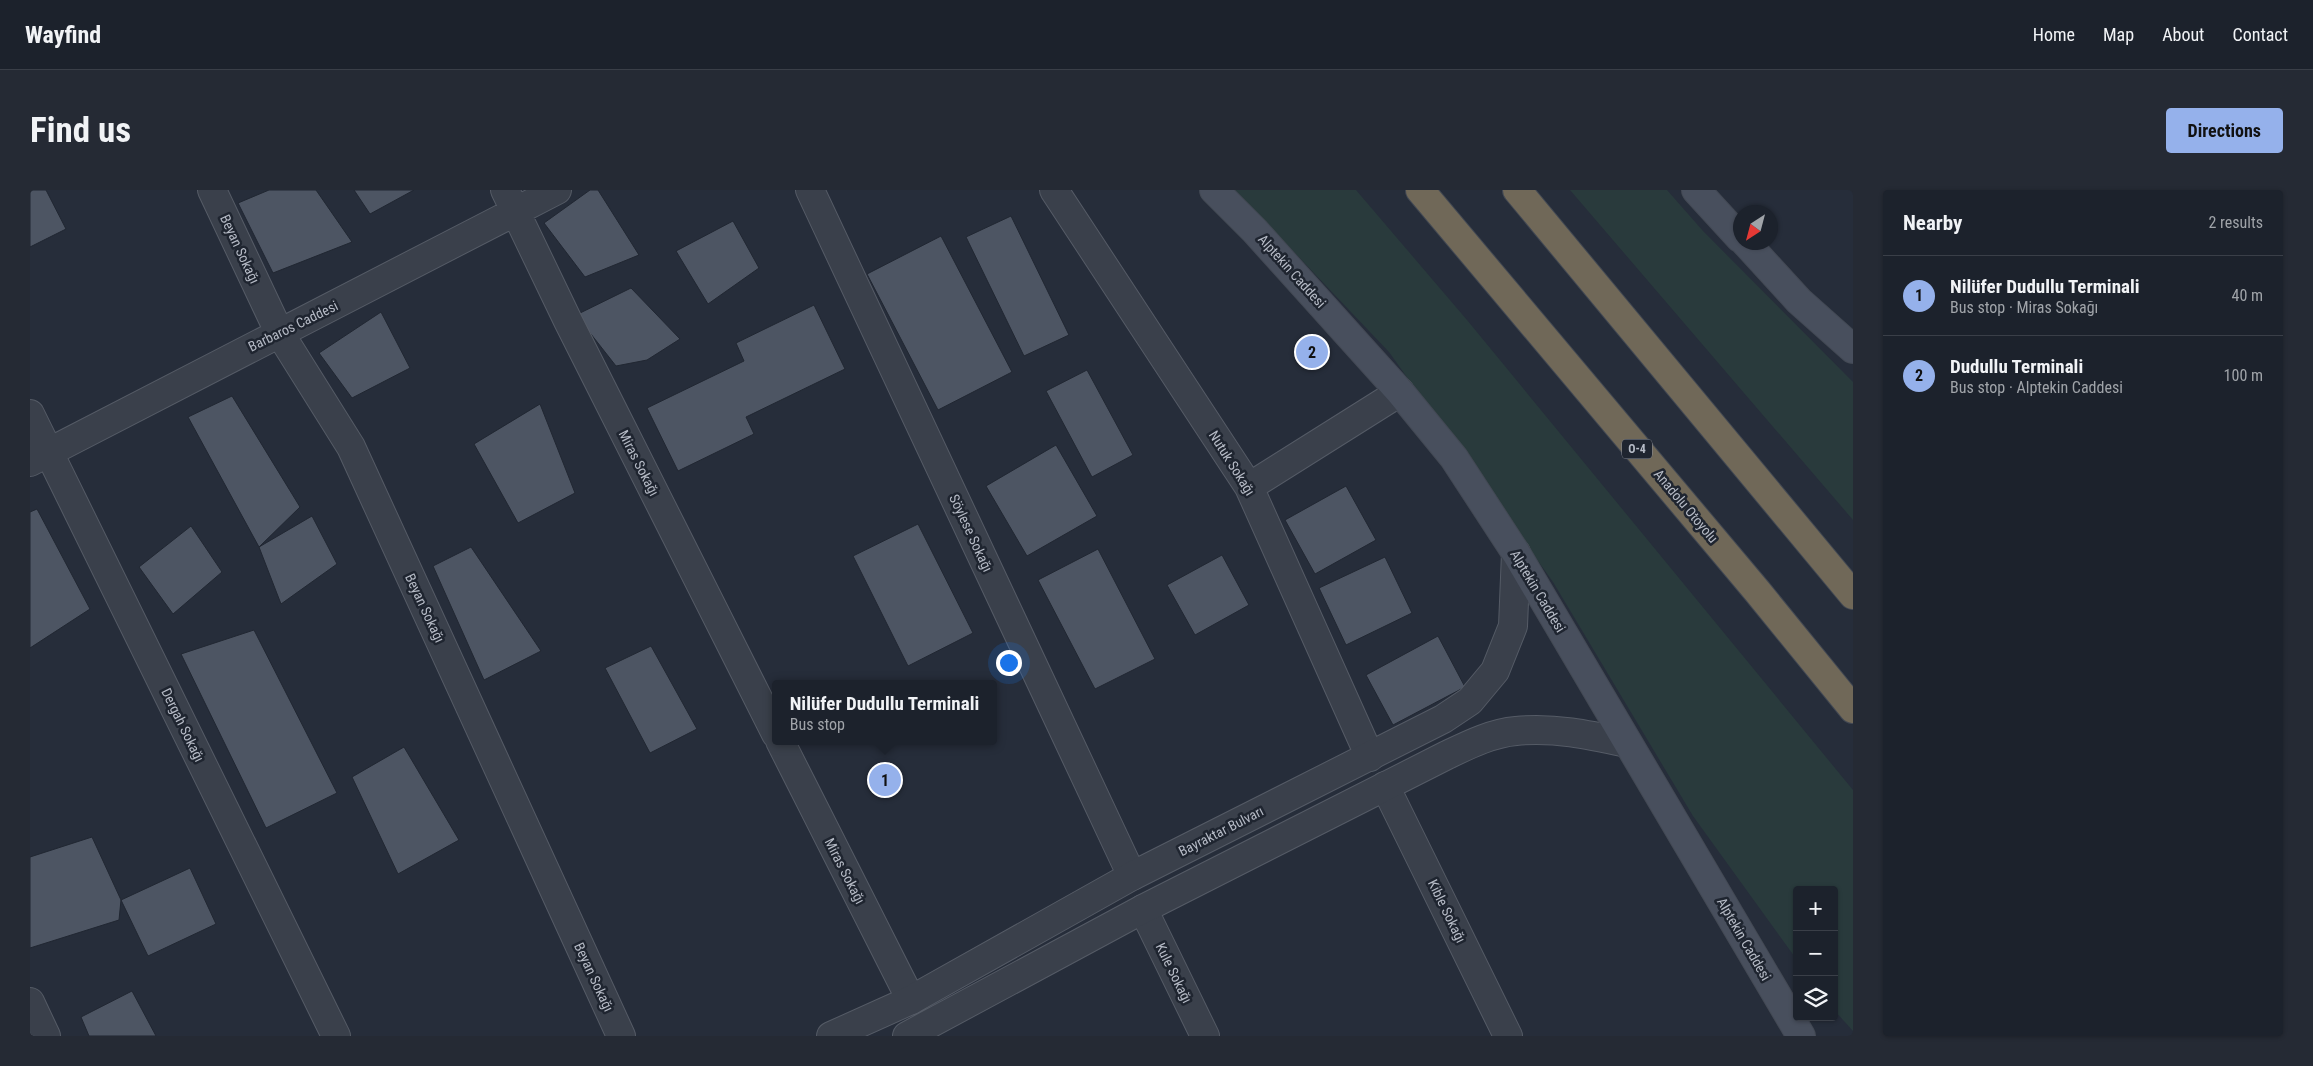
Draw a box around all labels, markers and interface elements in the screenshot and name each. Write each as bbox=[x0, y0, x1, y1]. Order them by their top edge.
text: Wayfind bbox=[25, 21, 101, 49]
text: Home bbox=[2033, 24, 2075, 45]
text: Map bbox=[2103, 24, 2134, 45]
text: About bbox=[2162, 24, 2204, 45]
text: Contact bbox=[2232, 24, 2288, 45]
button: Directions bbox=[2166, 108, 2283, 153]
text: Find us bbox=[30, 110, 131, 151]
north arrow bbox=[1733, 205, 1778, 250]
text: Nearby bbox=[1903, 211, 1962, 235]
street label: Beyan Sokağı bbox=[217, 212, 263, 286]
text: 2 results bbox=[2208, 213, 2263, 232]
street label: Alptekin Caddesi bbox=[1255, 231, 1329, 311]
text: Nilüfer Dudullu Terminali bbox=[1950, 275, 2140, 298]
text: 1 bbox=[1915, 286, 1923, 305]
text: 40 m bbox=[2231, 286, 2263, 305]
street label: Barbaros Caddesi bbox=[246, 297, 340, 355]
text: Bus stop · Miras Sokağı bbox=[1950, 298, 2098, 317]
pin: 2 bbox=[1296, 333, 1328, 371]
text: Dudullu Terminali bbox=[1950, 355, 2083, 378]
text: 2 bbox=[1915, 366, 1923, 385]
text: 100 m bbox=[2224, 366, 2263, 385]
text: Bus stop · Alptekin Caddesi bbox=[1950, 378, 2123, 397]
street label: Miras Sokağı bbox=[616, 427, 662, 499]
street label: Nutuk Sokağı bbox=[1206, 428, 1258, 498]
road number: O-4 bbox=[1622, 440, 1652, 458]
street label: Anadolu Otoyolu bbox=[1651, 466, 1721, 546]
street label: Söylese Sokağı bbox=[946, 492, 996, 574]
street label: Alptekin Caddesi bbox=[1507, 547, 1569, 635]
street label: Beyan Sokağı bbox=[402, 571, 448, 645]
your location bbox=[996, 650, 1022, 676]
popup bbox=[772, 680, 997, 745]
street label: Dergah Sokağı bbox=[158, 686, 208, 764]
text: Nilüfer Dudullu Terminali bbox=[790, 692, 979, 715]
text: Bus stop bbox=[790, 715, 845, 734]
pin: 1 bbox=[869, 761, 901, 799]
street label: Bayraktar Bulvarı bbox=[1176, 803, 1266, 859]
street label: Miras Sokağı bbox=[822, 835, 868, 907]
street label: Kible Sokağı bbox=[1425, 877, 1469, 945]
map controls bbox=[1793, 886, 1838, 1021]
button: + bbox=[1793, 886, 1838, 931]
street label: Alptekin Caddesi bbox=[1714, 895, 1774, 983]
button: − bbox=[1793, 931, 1838, 976]
street label: Beyan Sokağı bbox=[571, 940, 617, 1014]
street label: Kule Sokağı bbox=[1153, 940, 1195, 1006]
button: layers bbox=[1793, 976, 1838, 1021]

